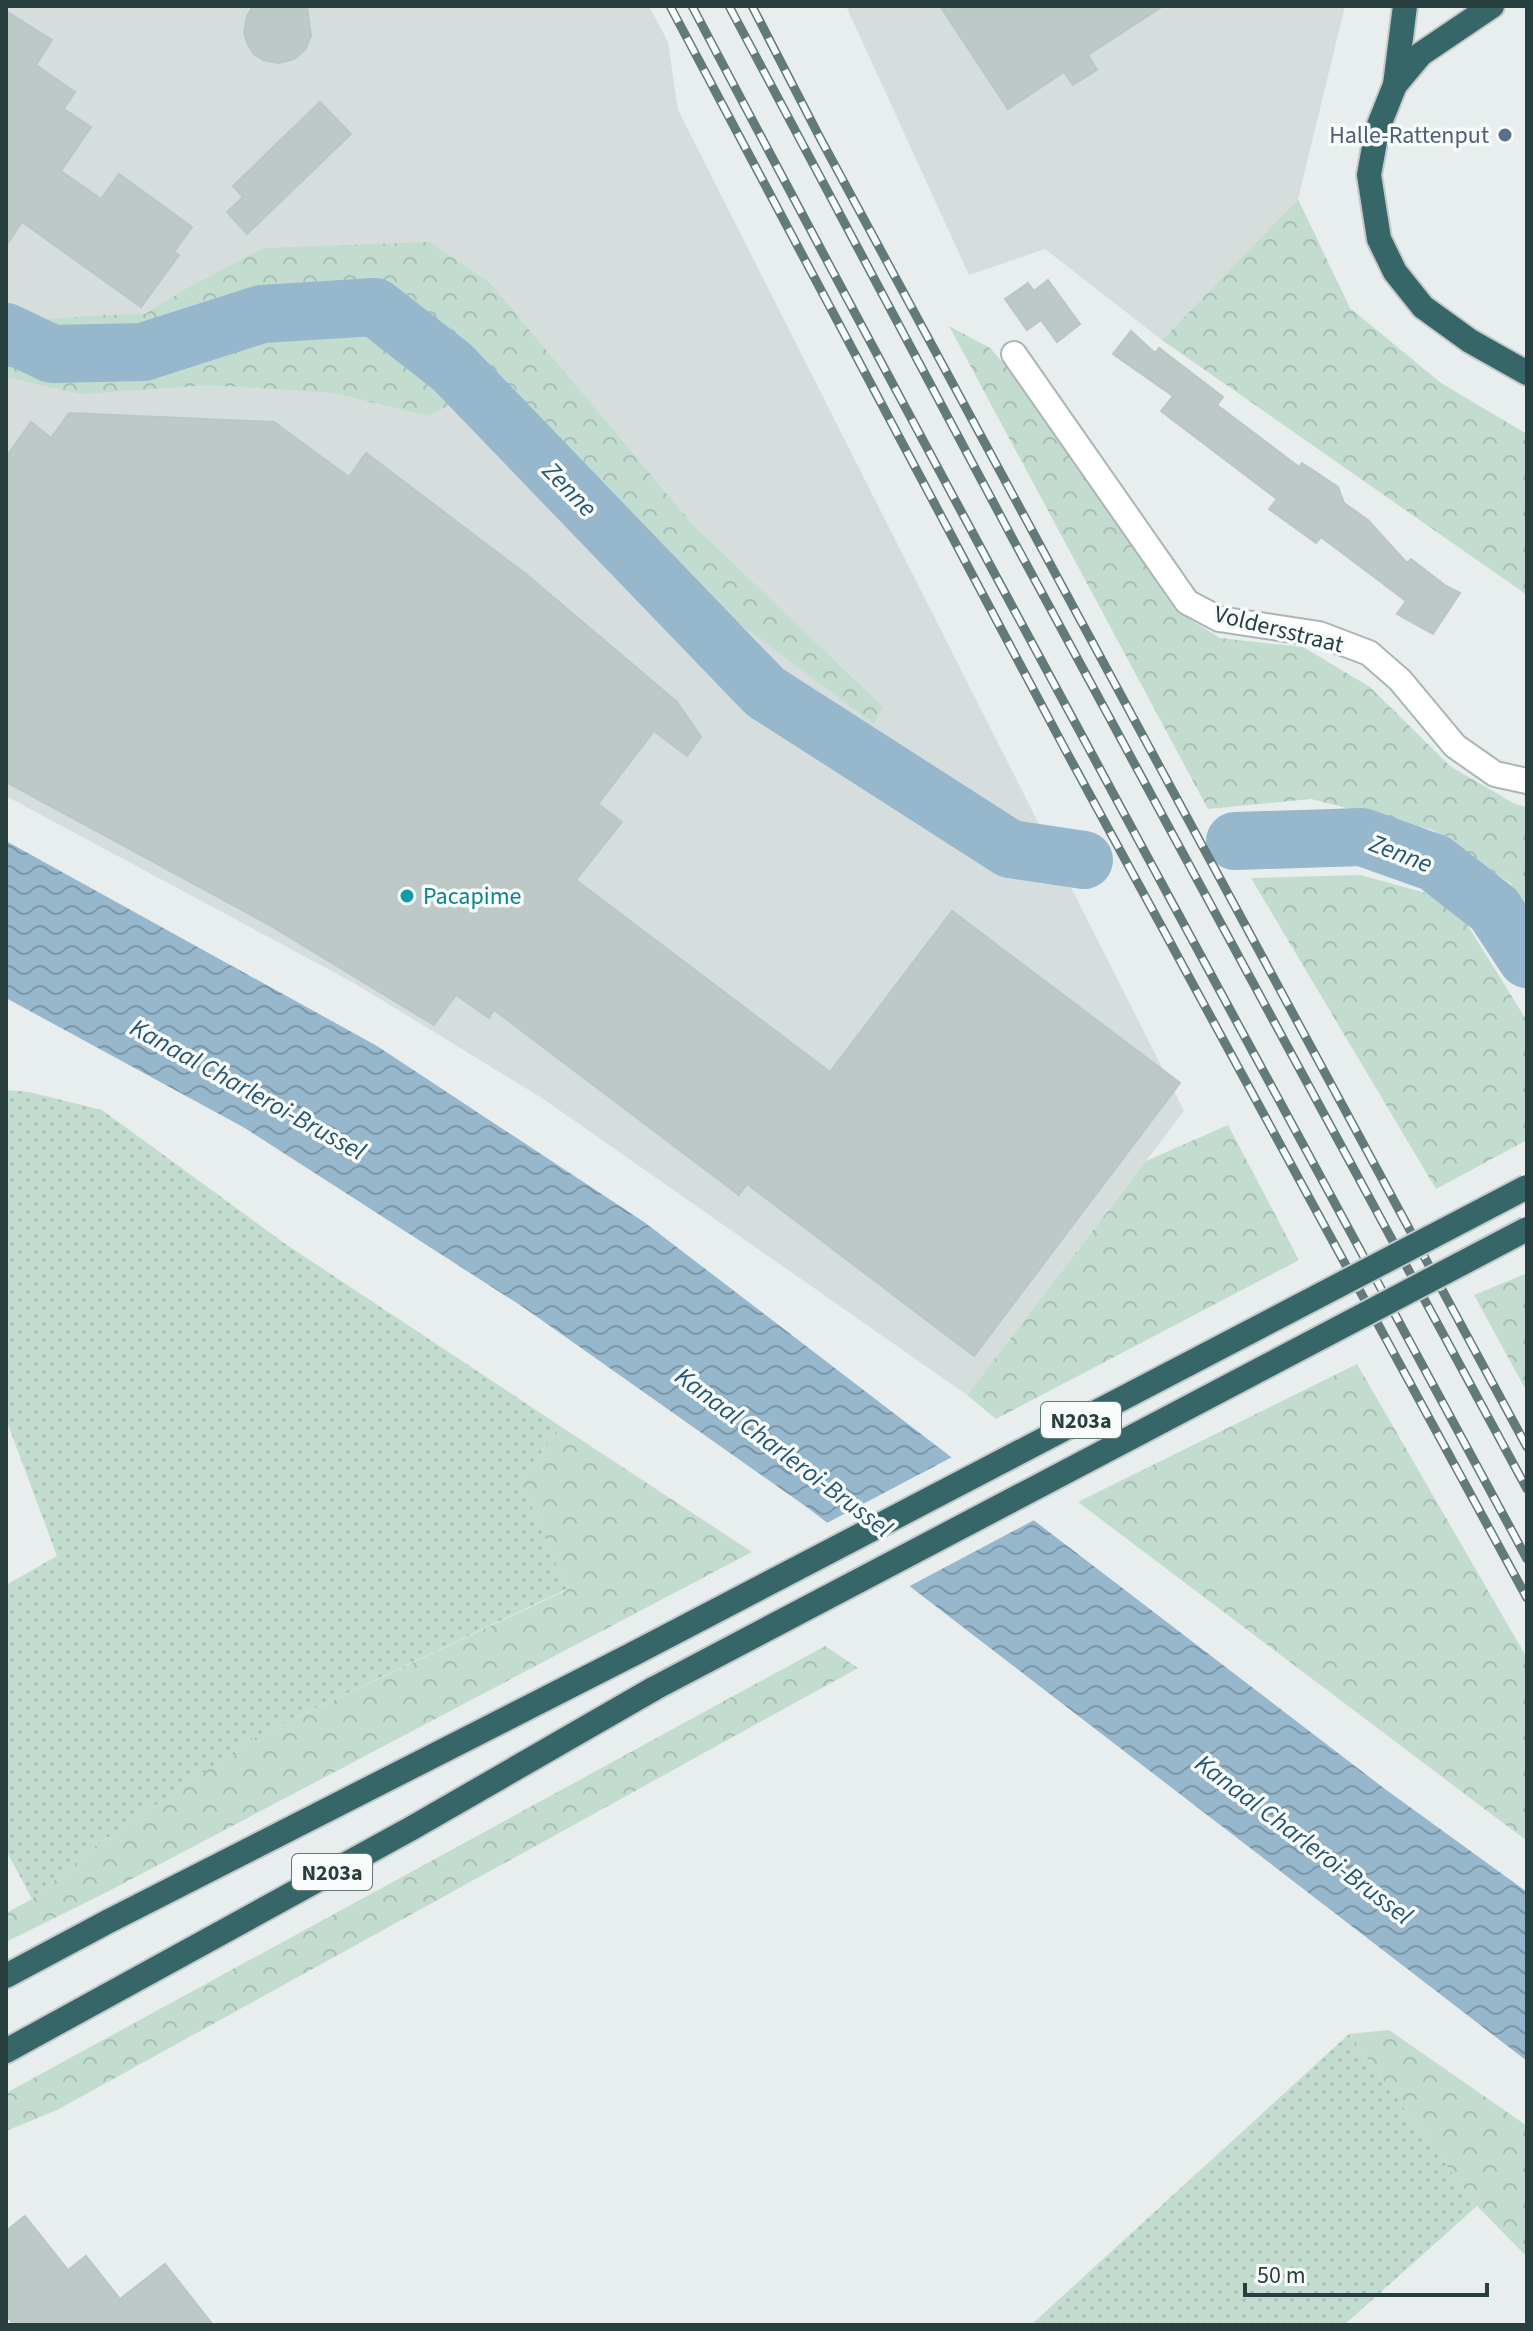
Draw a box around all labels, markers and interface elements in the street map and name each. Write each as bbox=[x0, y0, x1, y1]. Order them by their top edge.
place label: Halle-Rattenput bbox=[1329, 118, 1489, 153]
marker: Halle-Rattenput bbox=[1496, 126, 1514, 144]
water label: Zenne bbox=[533, 452, 605, 526]
street label: Voldersstraat bbox=[1211, 597, 1347, 662]
water label: Zenne bbox=[1363, 824, 1438, 882]
place label: Pacapime bbox=[423, 879, 521, 914]
marker: Pacapime bbox=[398, 887, 416, 905]
water label: Kanaal Charleroi-Brussel bbox=[123, 1009, 373, 1170]
water label: Kanaal Charleroi-Brussel bbox=[667, 1358, 901, 1547]
road number: N203a bbox=[1041, 1402, 1121, 1438]
water label: Kanaal Charleroi-Brussel bbox=[1187, 1745, 1421, 1934]
road number: N203a bbox=[292, 1854, 372, 1890]
scale bar bbox=[1245, 2247, 1487, 2297]
text: 50 m bbox=[1257, 2258, 1306, 2293]

